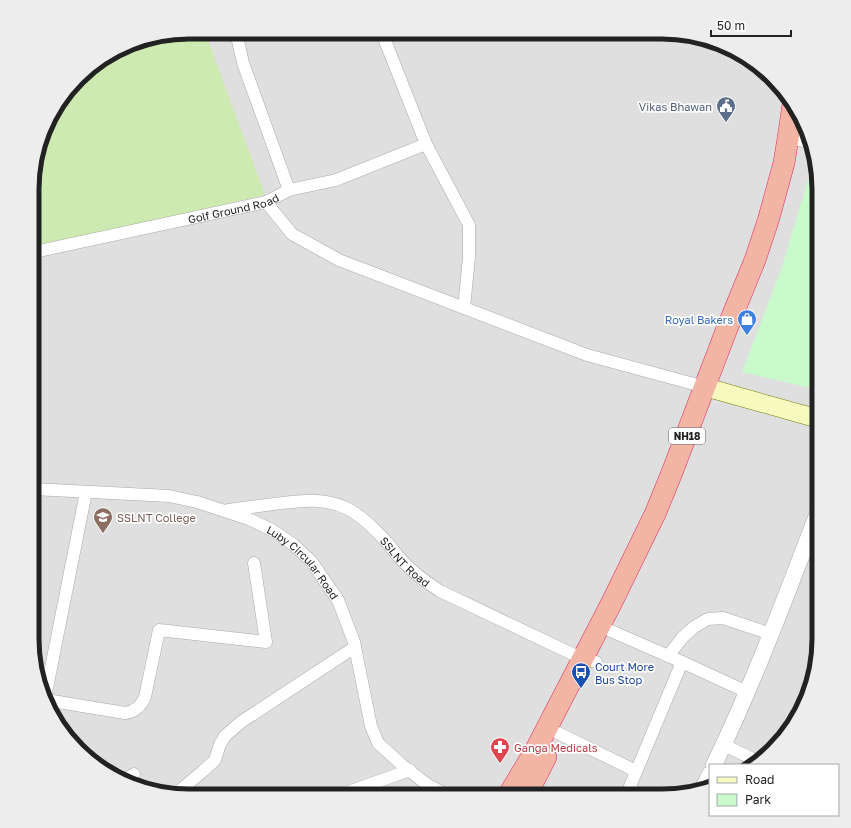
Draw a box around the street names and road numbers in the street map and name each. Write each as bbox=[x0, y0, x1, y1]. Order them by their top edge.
street label: Golf Ground Road bbox=[187, 190, 281, 225]
road number: NH18 bbox=[669, 428, 705, 444]
street label: Luby Circular Road bbox=[265, 522, 342, 601]
street label: SSLNT Road bbox=[378, 533, 433, 589]

